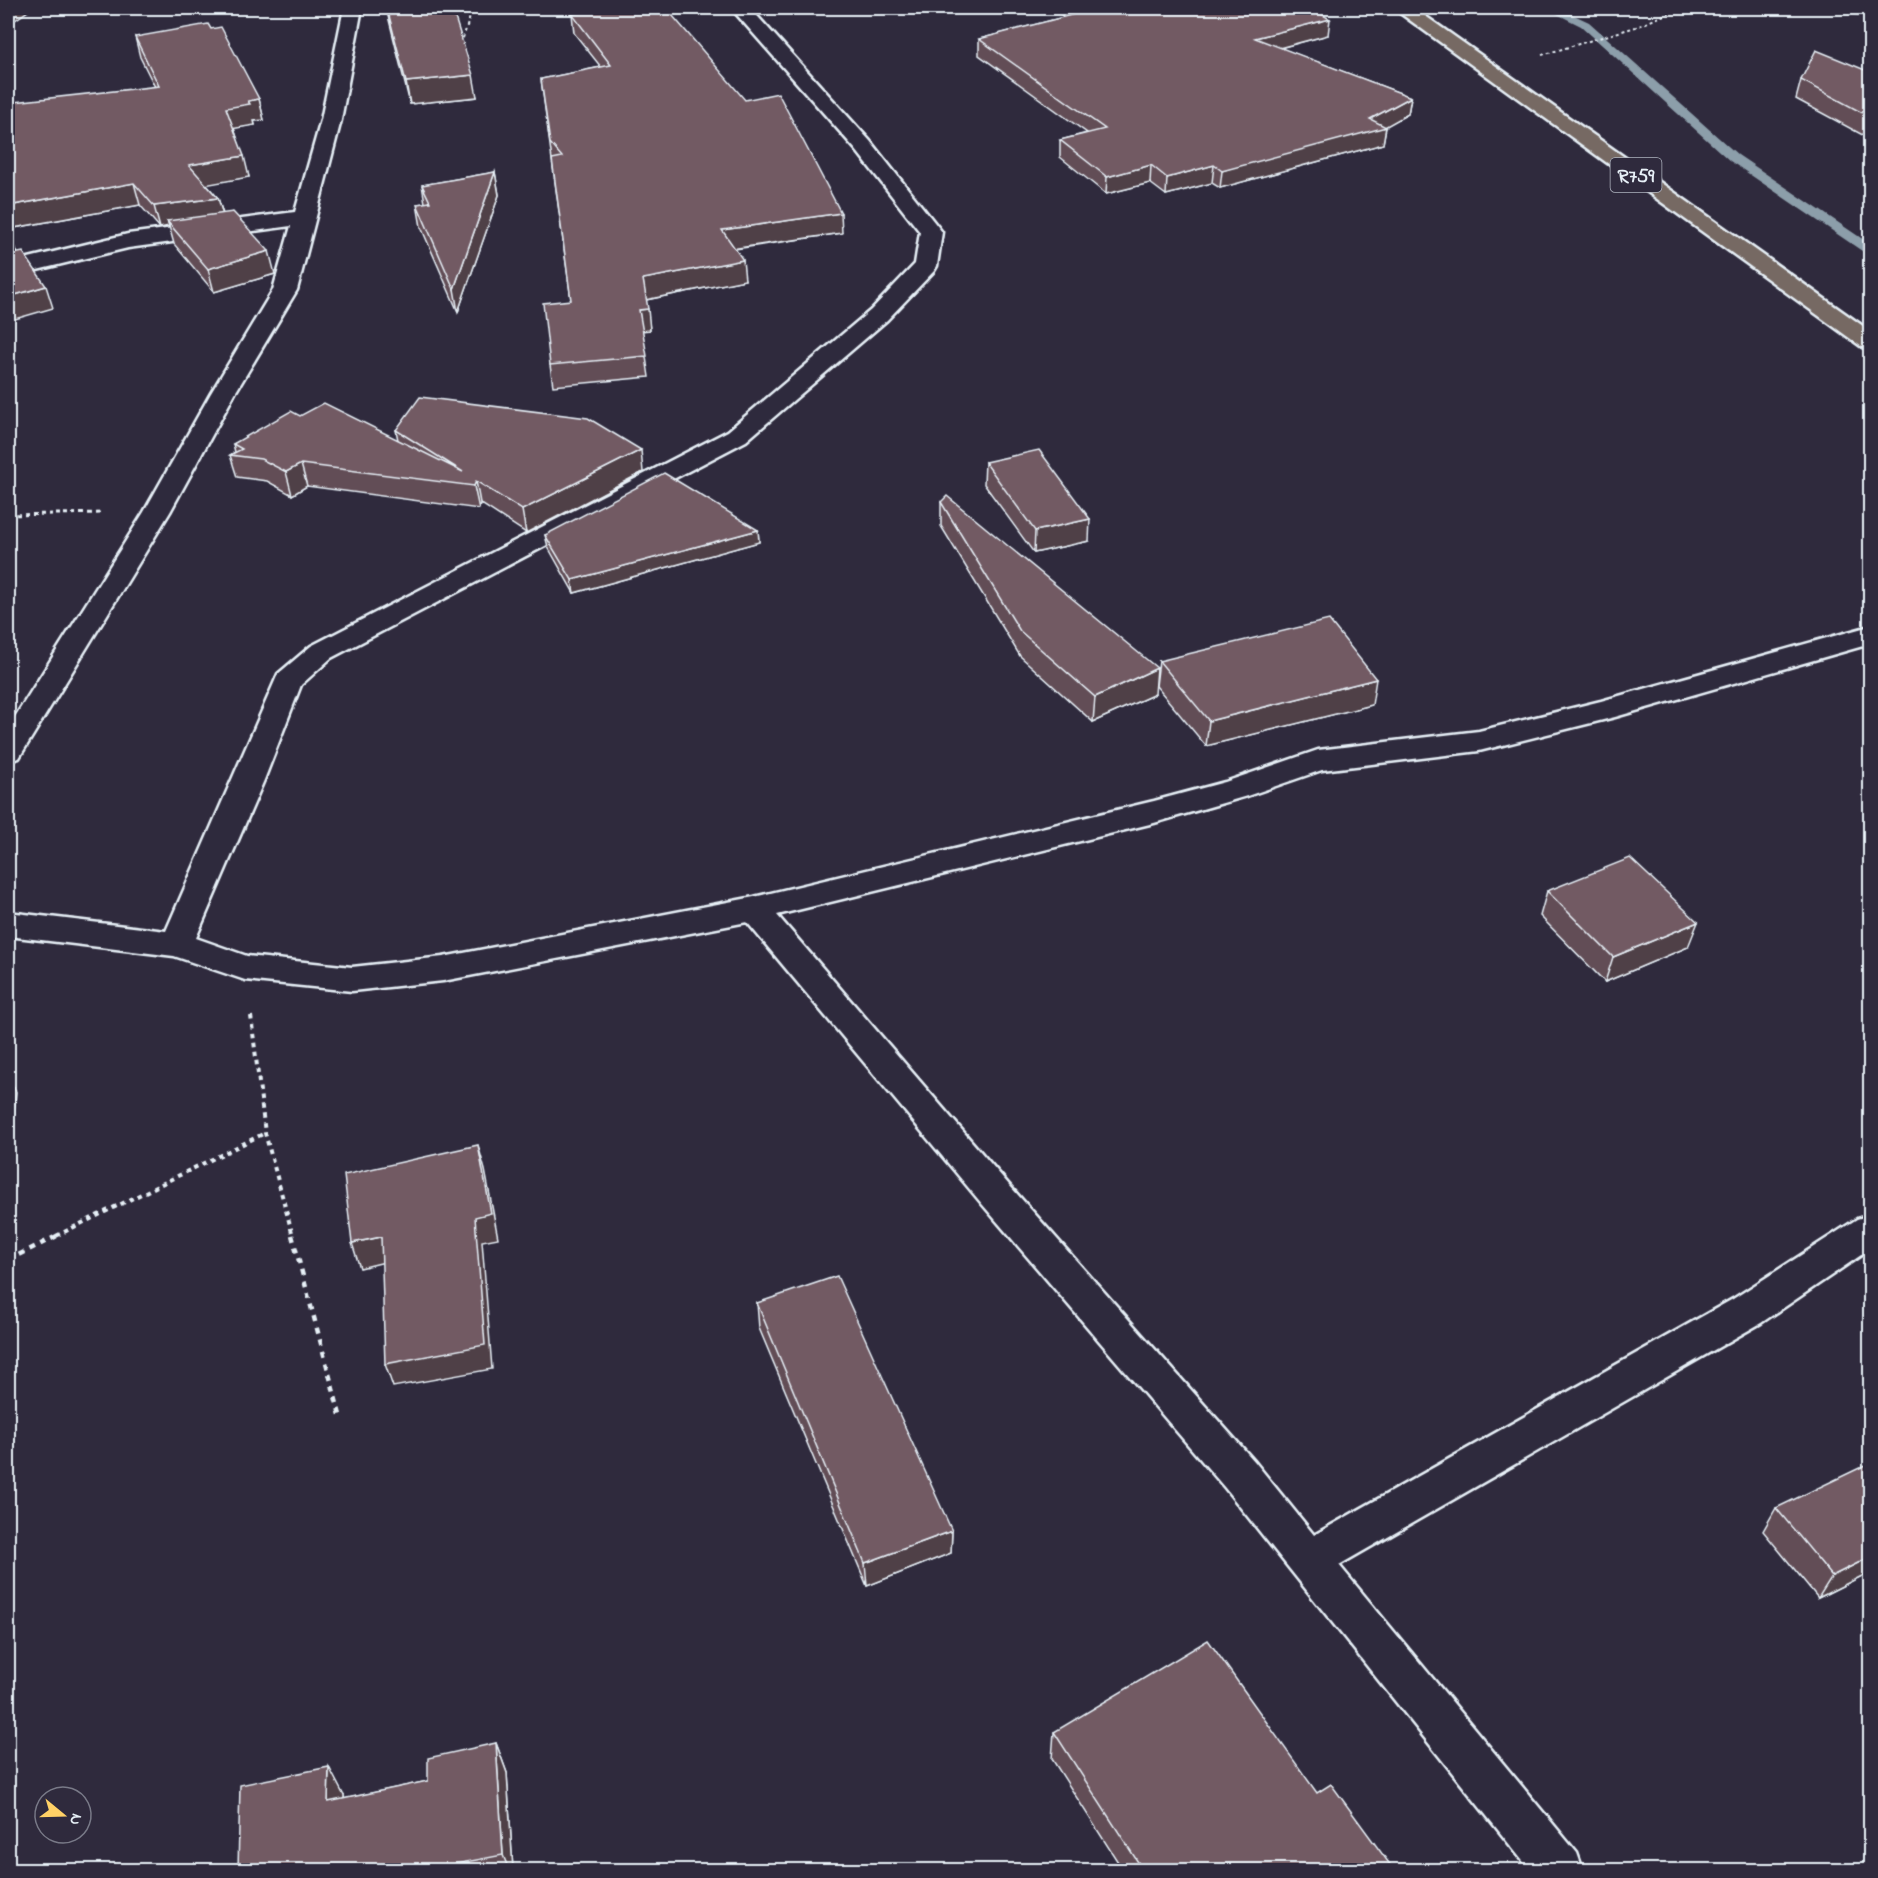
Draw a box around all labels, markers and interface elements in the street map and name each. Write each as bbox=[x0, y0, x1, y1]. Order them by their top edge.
road number: R759 bbox=[1610, 158, 1662, 192]
north arrow bbox=[33, 1785, 93, 1845]
text: N bbox=[62, 1810, 88, 1828]

